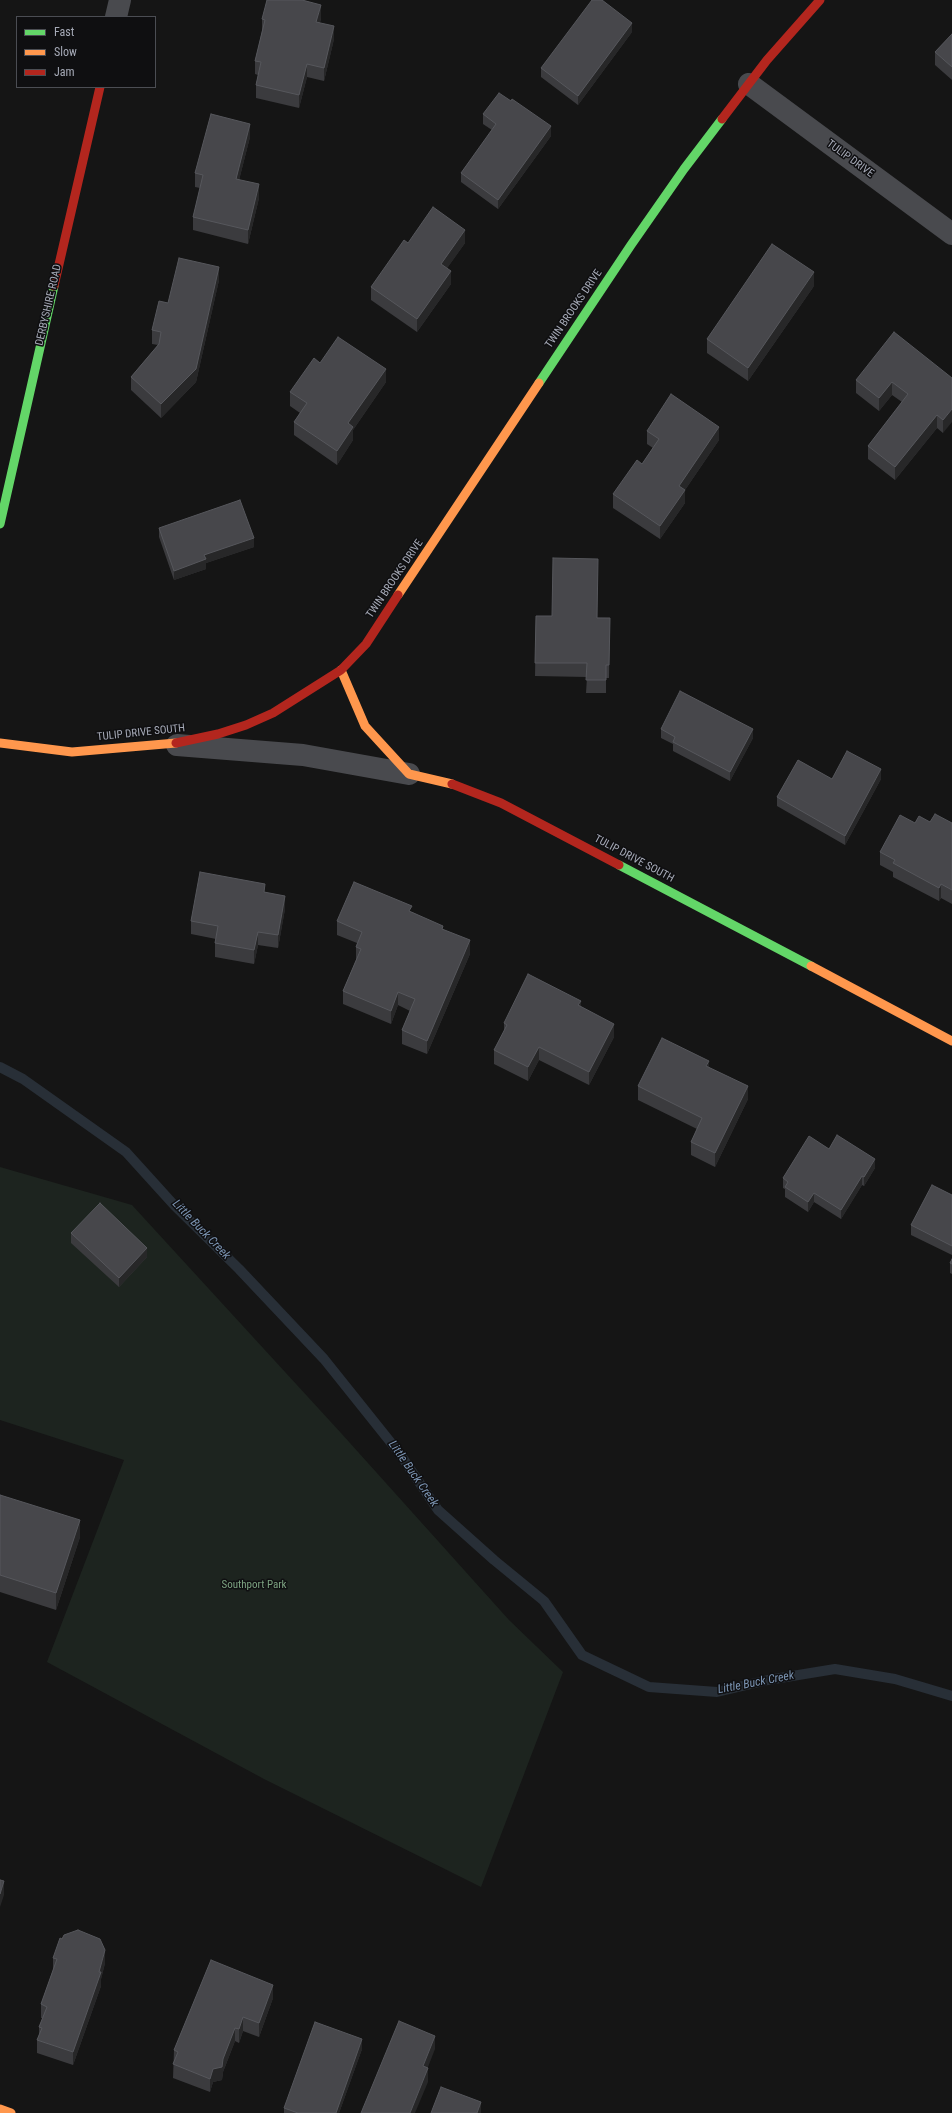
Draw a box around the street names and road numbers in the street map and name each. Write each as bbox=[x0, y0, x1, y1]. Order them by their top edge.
street label: TULIP DRIVE bbox=[824, 137, 876, 181]
street label: DERBYSHIRE ROAD bbox=[33, 263, 65, 347]
street label: TWIN BROOKS DRIVE bbox=[543, 267, 605, 351]
street label: TWIN BROOKS DRIVE bbox=[364, 537, 426, 621]
street label: TULIP DRIVE SOUTH bbox=[96, 722, 186, 744]
street label: TULIP DRIVE SOUTH bbox=[592, 832, 676, 886]

